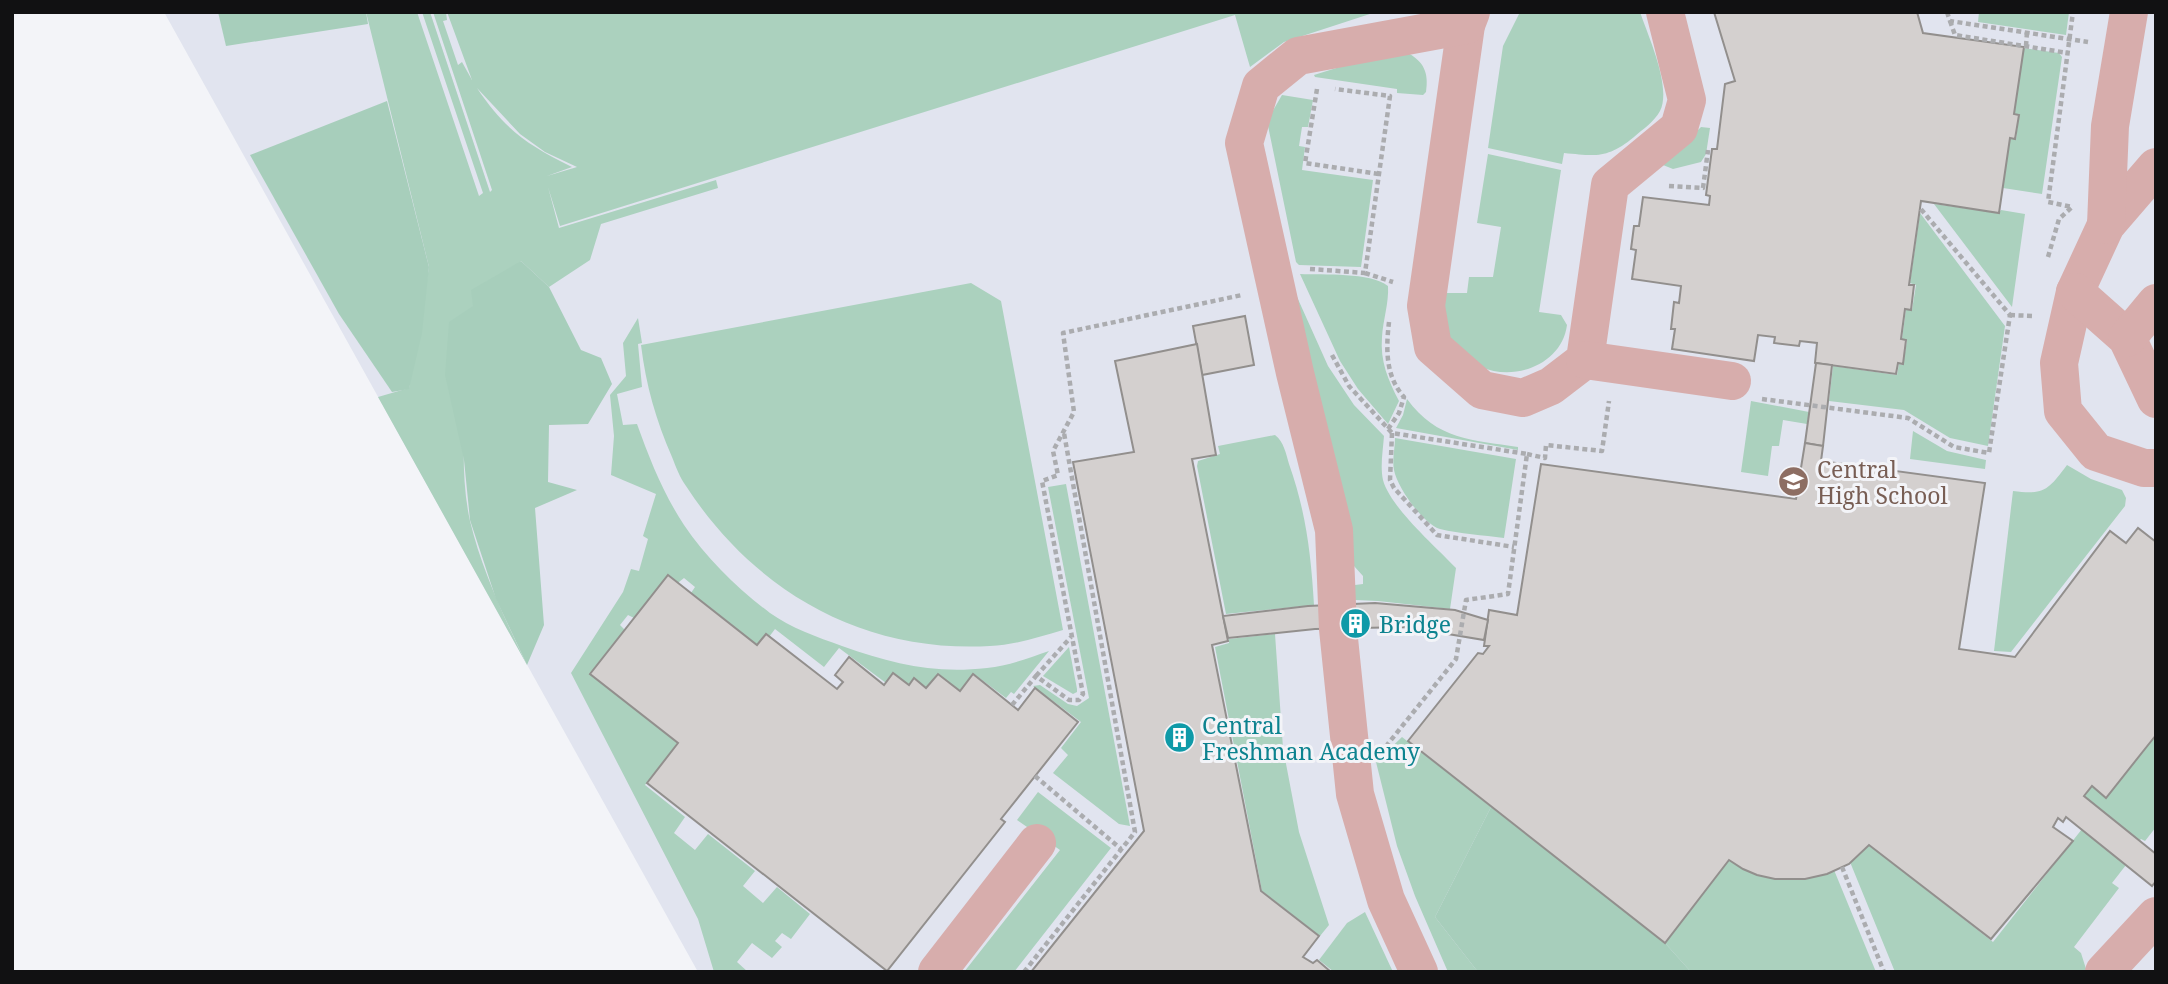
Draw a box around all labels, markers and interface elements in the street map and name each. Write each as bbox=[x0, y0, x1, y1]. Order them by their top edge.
place label: Central High School bbox=[1817, 453, 1948, 511]
school or university icon: Central High School bbox=[1777, 465, 1811, 499]
building icon: Bridge bbox=[1339, 607, 1373, 641]
place label: Bridge bbox=[1379, 608, 1451, 640]
place label: Central Freshman Academy bbox=[1202, 709, 1420, 767]
building icon: Central Freshman Academy bbox=[1162, 721, 1196, 755]

